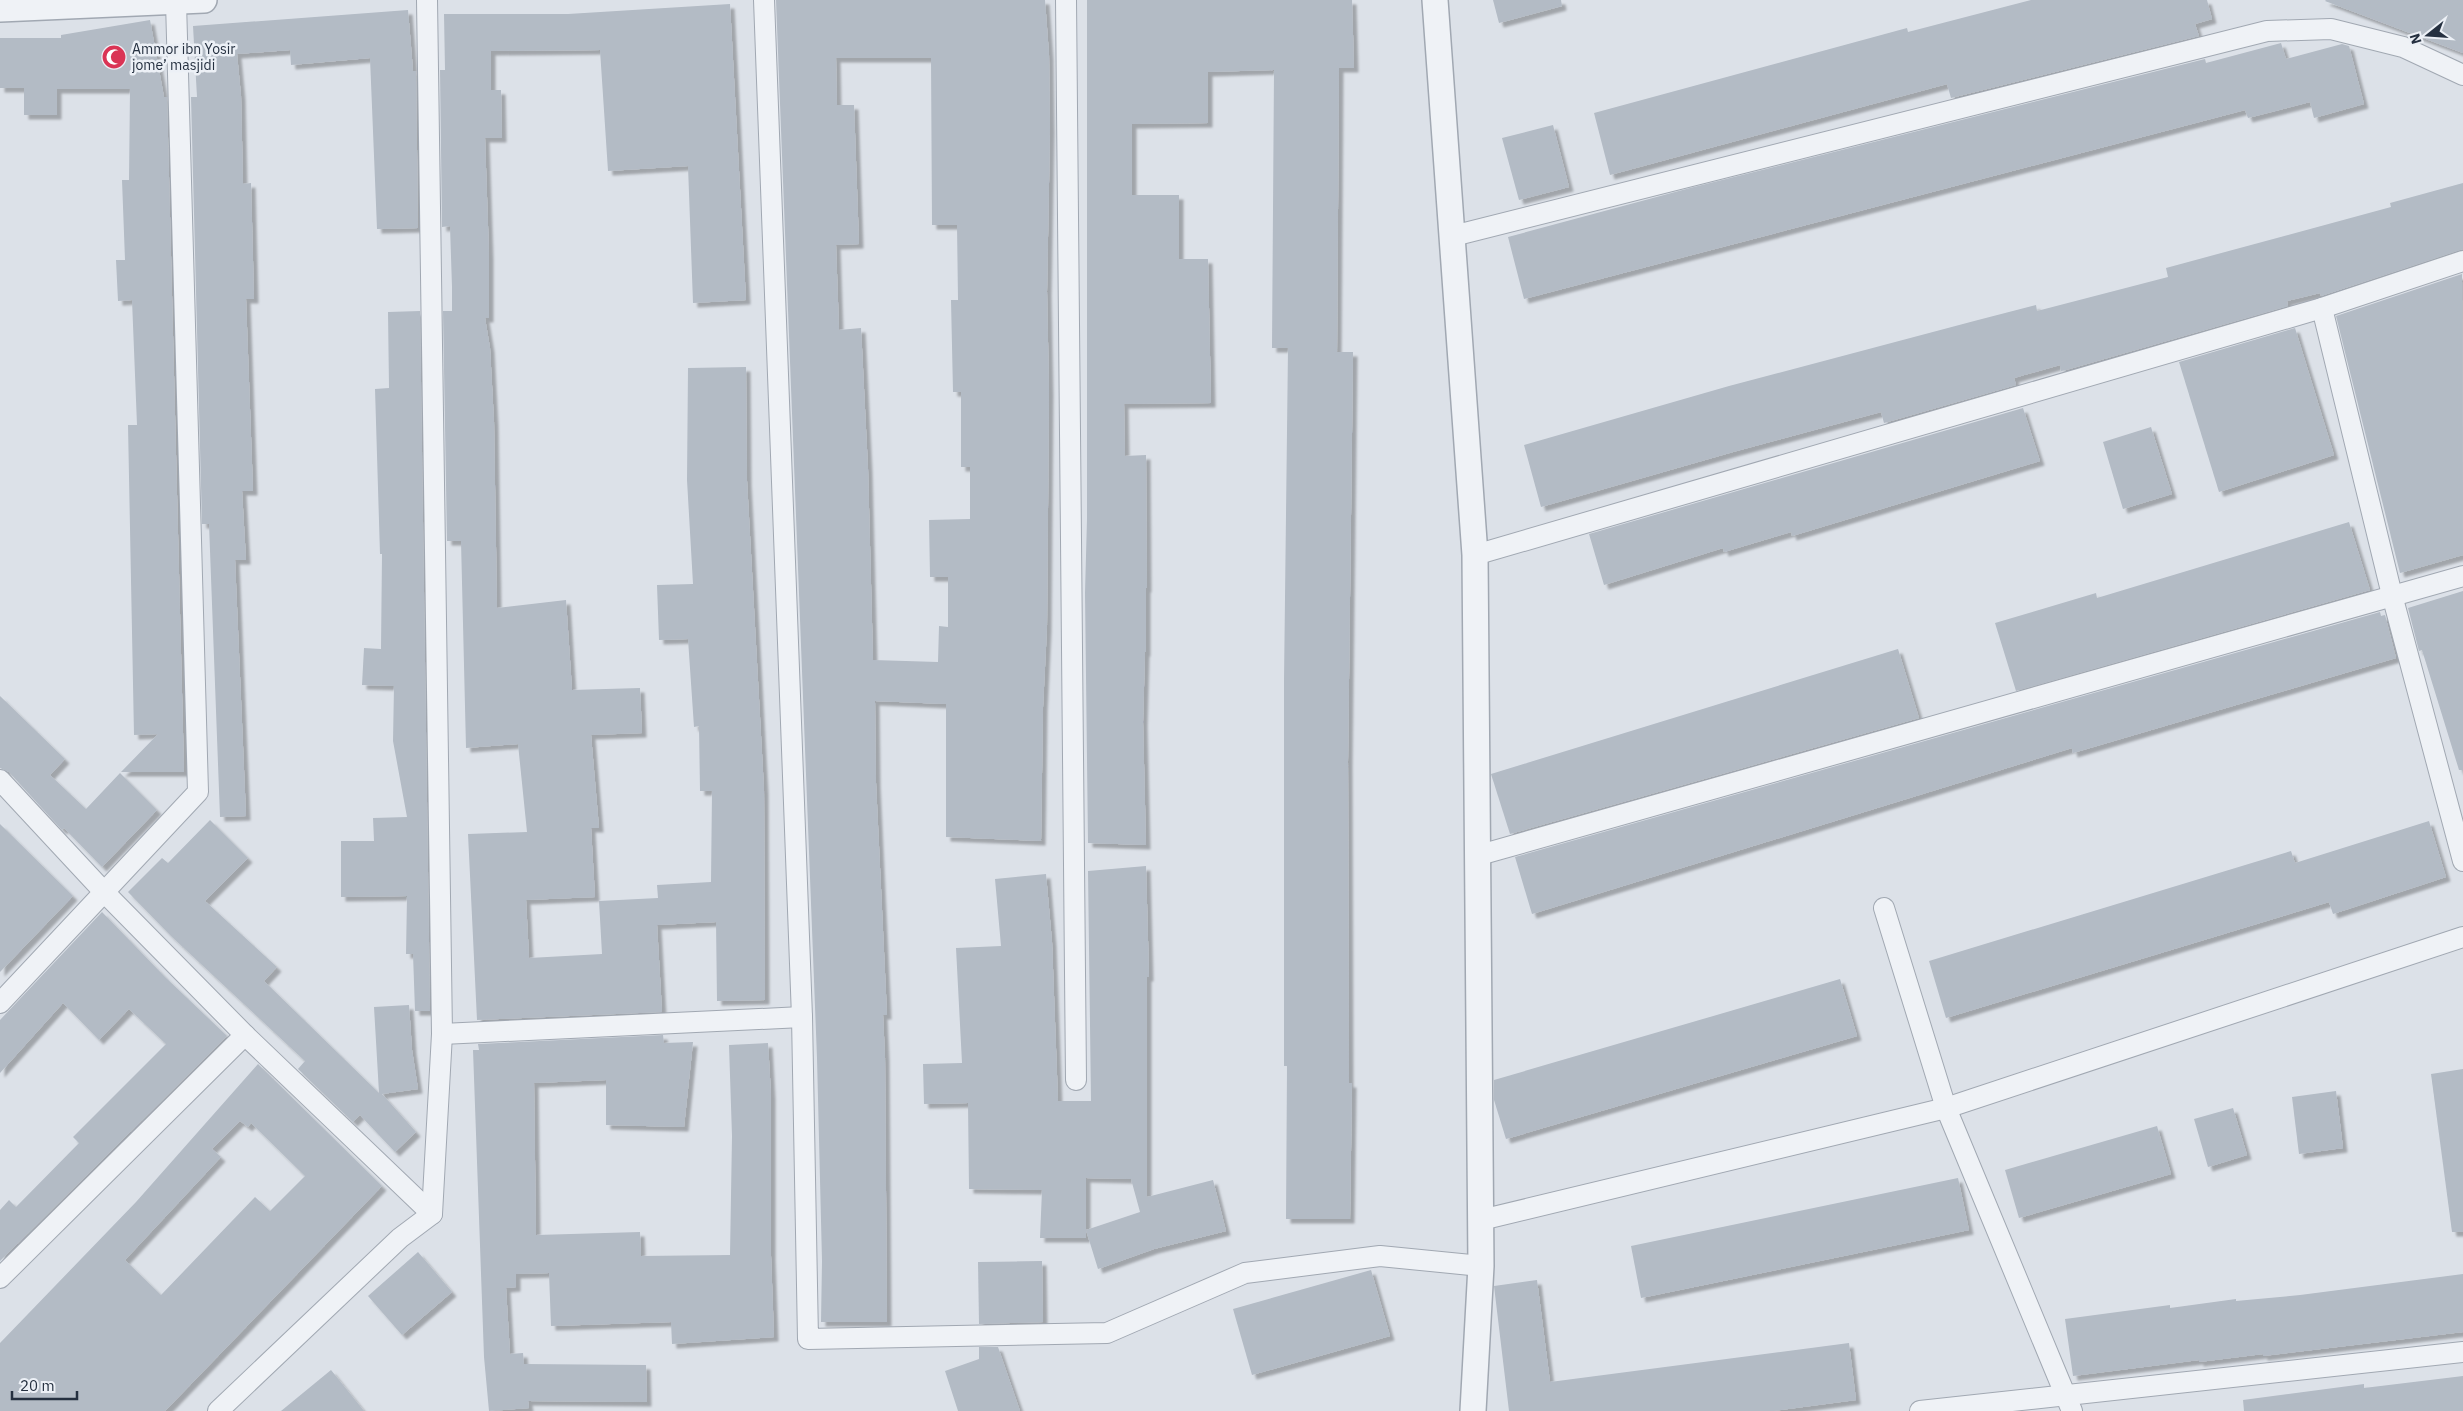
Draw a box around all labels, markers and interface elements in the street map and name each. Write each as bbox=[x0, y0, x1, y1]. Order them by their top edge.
north arrow bbox=[2403, 10, 2453, 60]
text: N bbox=[2405, 31, 2426, 46]
place label: Ammor ibn Yosir jome’ masjidi bbox=[132, 40, 235, 74]
mosque icon: Ammor ibn Yosir jome’ masjidi bbox=[101, 44, 127, 70]
scale bar bbox=[12, 1368, 78, 1400]
text: 20 m bbox=[20, 1376, 55, 1395]

